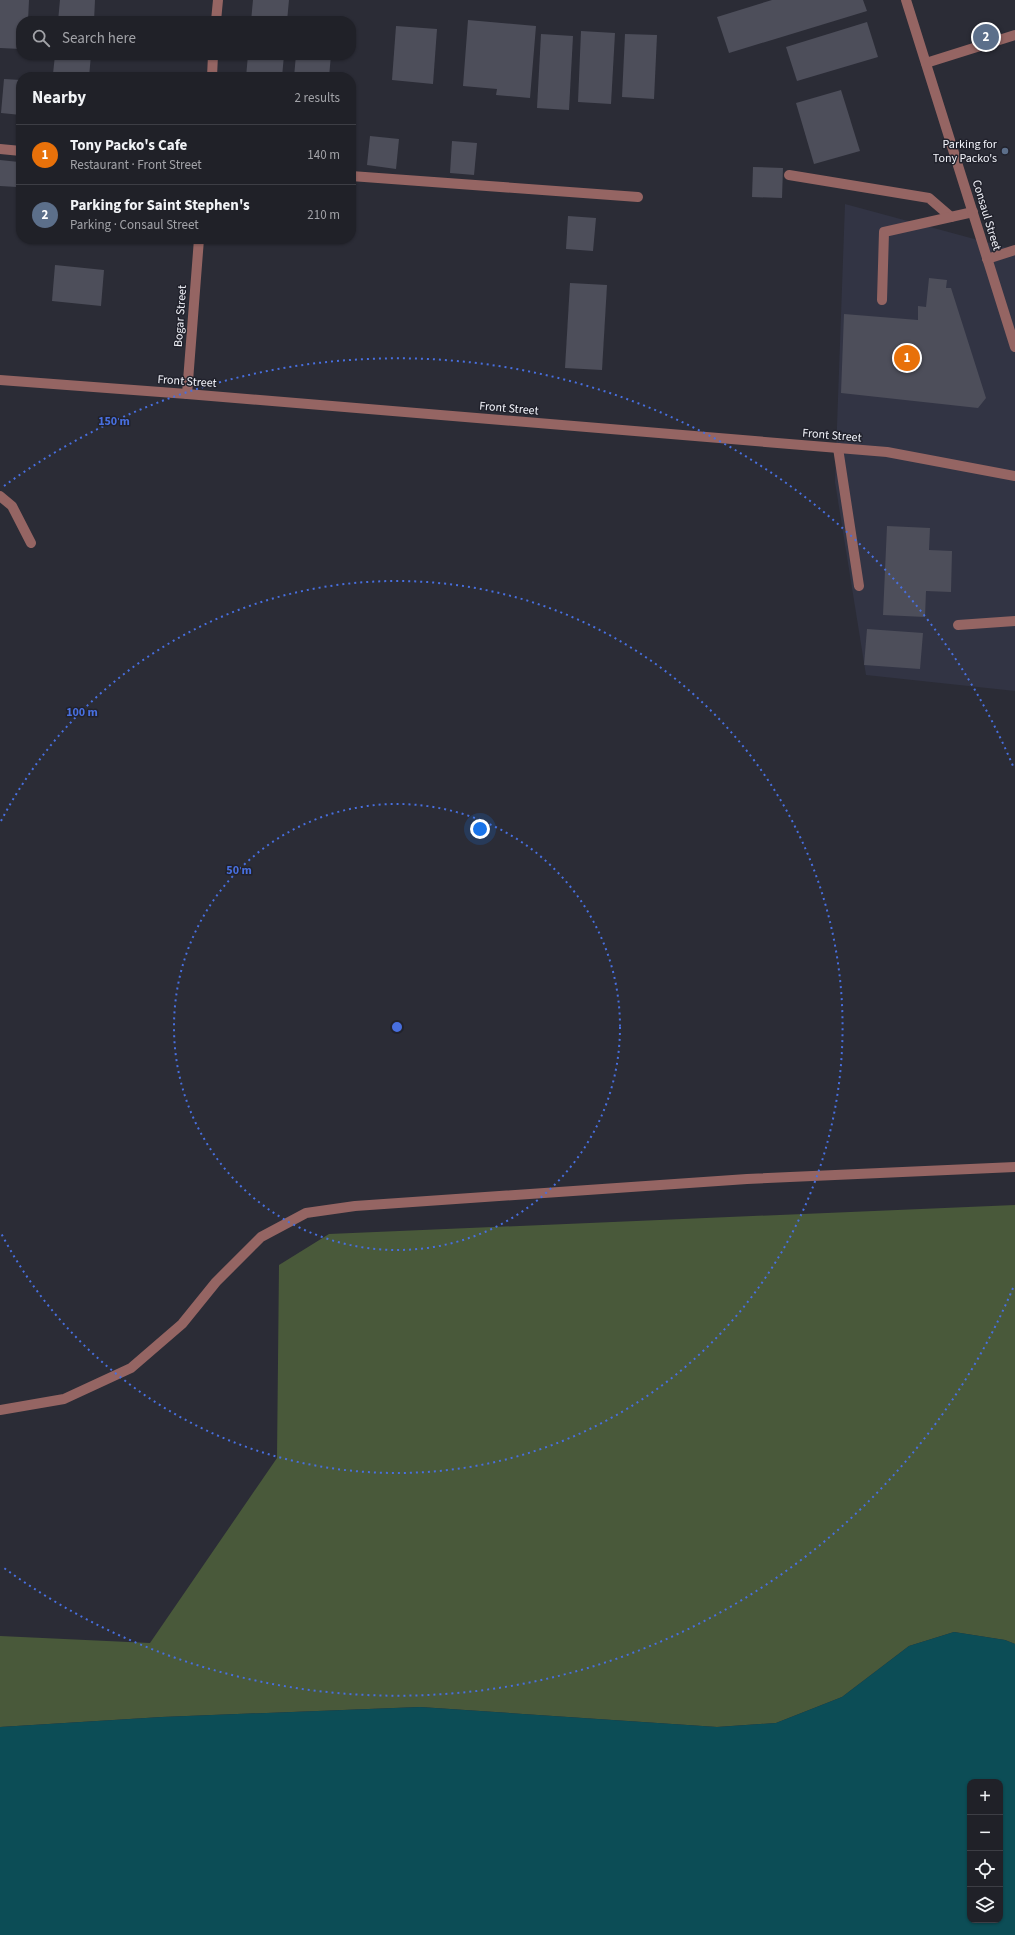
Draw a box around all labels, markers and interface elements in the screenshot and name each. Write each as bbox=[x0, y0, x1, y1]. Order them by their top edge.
search box bbox=[16, 16, 356, 60]
pin: 2 bbox=[973, 22, 999, 52]
icon: search bbox=[30, 27, 52, 49]
text: Search here bbox=[62, 28, 136, 49]
text: Nearby bbox=[32, 86, 86, 110]
text: 2 results bbox=[295, 89, 340, 107]
text: Tony Packo's Cafe bbox=[70, 135, 187, 156]
place label: Parking for Tony Packo's bbox=[933, 136, 998, 167]
text: 1 bbox=[42, 146, 48, 164]
text: 140 m bbox=[307, 146, 340, 164]
marker: Parking for Tony Packo's bbox=[1000, 146, 1010, 156]
text: Restaurant · Front Street bbox=[70, 156, 202, 174]
street label: Consaul Street bbox=[968, 178, 1005, 253]
text: Parking for Saint Stephen's bbox=[70, 195, 250, 216]
text: 2 bbox=[42, 206, 48, 224]
text: 210 m bbox=[307, 206, 340, 224]
text: Parking · Consaul Street bbox=[70, 216, 199, 234]
street label: Bogar Street bbox=[170, 284, 191, 348]
pin: 1 bbox=[894, 343, 920, 373]
street label: Front Street bbox=[157, 371, 217, 392]
street label: Front Street bbox=[479, 397, 539, 420]
text: 150 m bbox=[98, 413, 130, 430]
street label: Front Street bbox=[802, 424, 862, 447]
text: 100 m bbox=[66, 704, 98, 721]
your location bbox=[470, 819, 490, 839]
text: 50 m bbox=[226, 862, 252, 879]
centre of rings bbox=[390, 1020, 404, 1034]
map controls bbox=[967, 1779, 1003, 1923]
button: + bbox=[967, 1779, 1003, 1815]
button: − bbox=[967, 1815, 1003, 1851]
button: locate bbox=[967, 1851, 1003, 1887]
button: layers bbox=[967, 1887, 1003, 1923]

